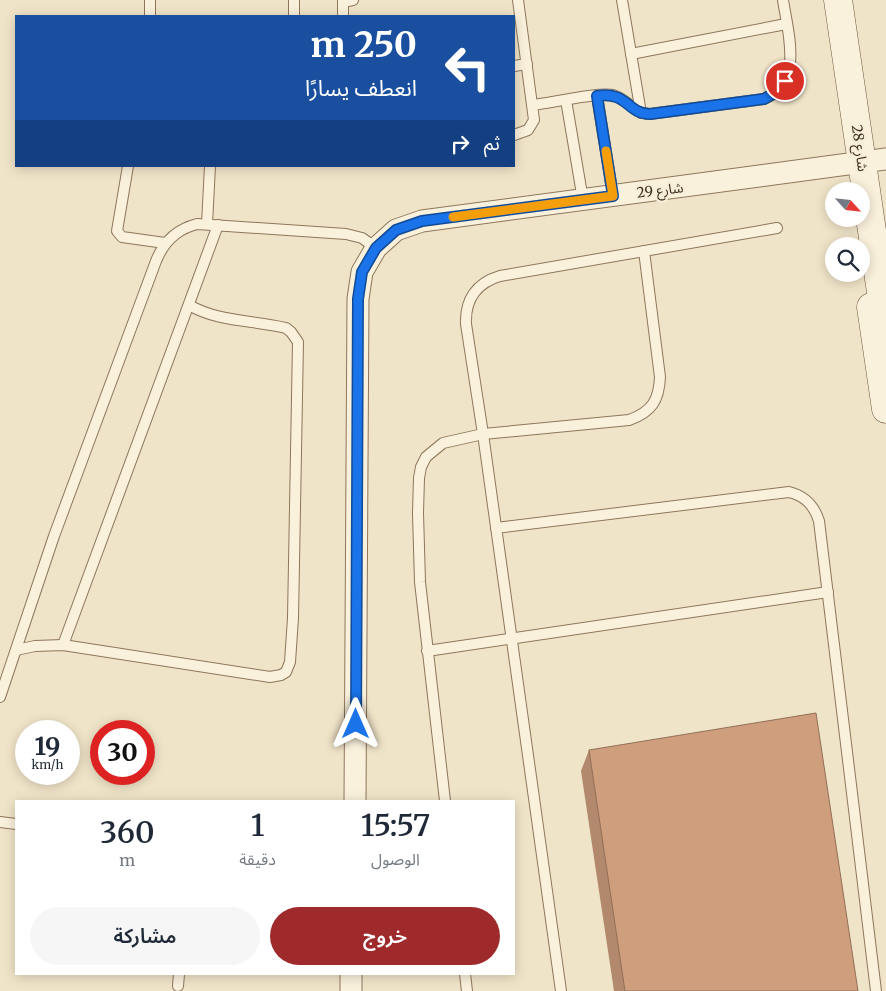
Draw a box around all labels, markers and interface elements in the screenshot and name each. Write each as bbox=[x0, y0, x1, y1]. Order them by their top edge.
text: 250 m bbox=[311, 23, 417, 67]
icon: left bbox=[435, 35, 500, 100]
pin bbox=[764, 60, 806, 102]
icon: arrive bbox=[771, 67, 799, 95]
text: انعطف يسارًا bbox=[305, 74, 417, 102]
street label: شارع 28 bbox=[846, 123, 872, 173]
icon: right bbox=[446, 130, 474, 158]
text: ثم bbox=[484, 131, 500, 155]
street label: شارع 29 bbox=[636, 178, 685, 204]
north arrow bbox=[825, 182, 870, 228]
map controls bbox=[825, 182, 870, 282]
button: search bbox=[825, 237, 870, 282]
position arrow bbox=[329, 697, 381, 749]
speed limit sign: 30 bbox=[90, 720, 155, 785]
text: 19 bbox=[35, 730, 60, 762]
text: km/h bbox=[32, 757, 63, 772]
text: 1 bbox=[251, 806, 264, 844]
text: 15:57 bbox=[361, 806, 430, 844]
text: 360 bbox=[100, 813, 154, 851]
text: دقيقة bbox=[239, 849, 276, 869]
text: الوصول bbox=[371, 849, 420, 869]
text: m bbox=[119, 850, 135, 870]
button: مشاركة bbox=[30, 907, 260, 965]
button: خروج bbox=[270, 907, 500, 965]

